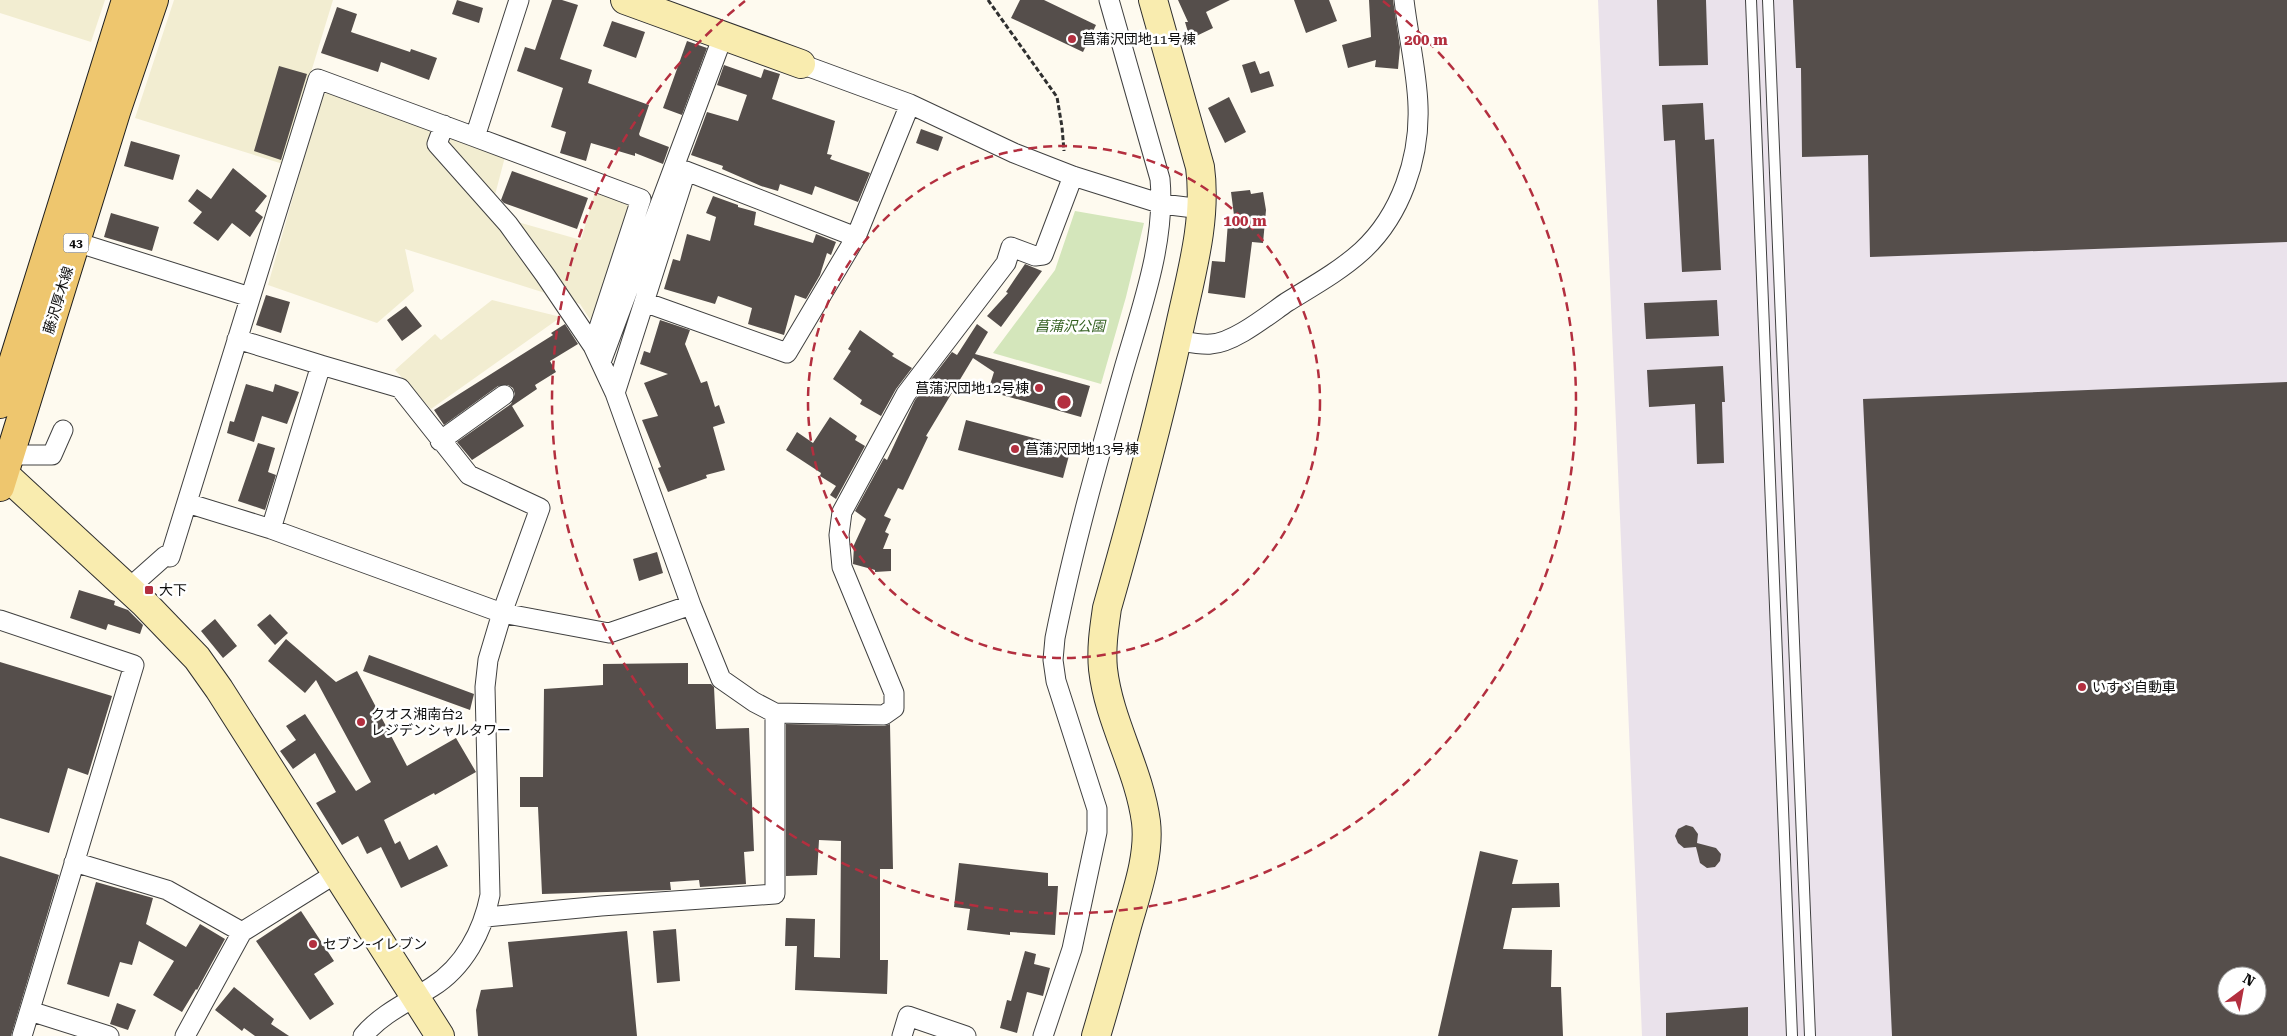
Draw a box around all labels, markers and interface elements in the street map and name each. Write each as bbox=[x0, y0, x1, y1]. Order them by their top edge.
place label: 菖蒲沢団地11号棟 bbox=[1082, 31, 1196, 47]
text: 200 m bbox=[1404, 31, 1448, 49]
marker: 菖蒲沢団地11号棟 bbox=[1066, 33, 1078, 45]
text: 100 m bbox=[1223, 212, 1267, 230]
road number: 43 bbox=[64, 234, 88, 252]
street label: 藤沢厚木線 bbox=[40, 264, 76, 336]
park label: 菖蒲沢公園 bbox=[1035, 318, 1107, 334]
place label: 菖蒲沢団地12号棟 bbox=[915, 380, 1029, 396]
marker: 菖蒲沢団地12号棟 bbox=[1033, 382, 1045, 394]
centre of rings bbox=[1055, 393, 1073, 411]
place label: 菖蒲沢団地13号棟 bbox=[1025, 441, 1139, 457]
marker: 菖蒲沢団地13号棟 bbox=[1009, 443, 1021, 455]
place label: 大下 bbox=[159, 582, 187, 598]
marker: 大下 bbox=[143, 584, 155, 596]
place label: いすゞ自動車 bbox=[2092, 679, 2176, 695]
marker: いすゞ自動車 bbox=[2076, 681, 2088, 693]
place label: クオス湘南台2 レジデンシャルタワー bbox=[371, 706, 511, 738]
marker: クオス湘南台2 レジデンシャルタワー bbox=[355, 716, 367, 728]
place label: セブン-イレブン bbox=[323, 936, 427, 952]
marker: セブン-イレブン bbox=[307, 938, 319, 950]
north arrow bbox=[2217, 966, 2267, 1016]
text: N bbox=[2240, 970, 2258, 990]

